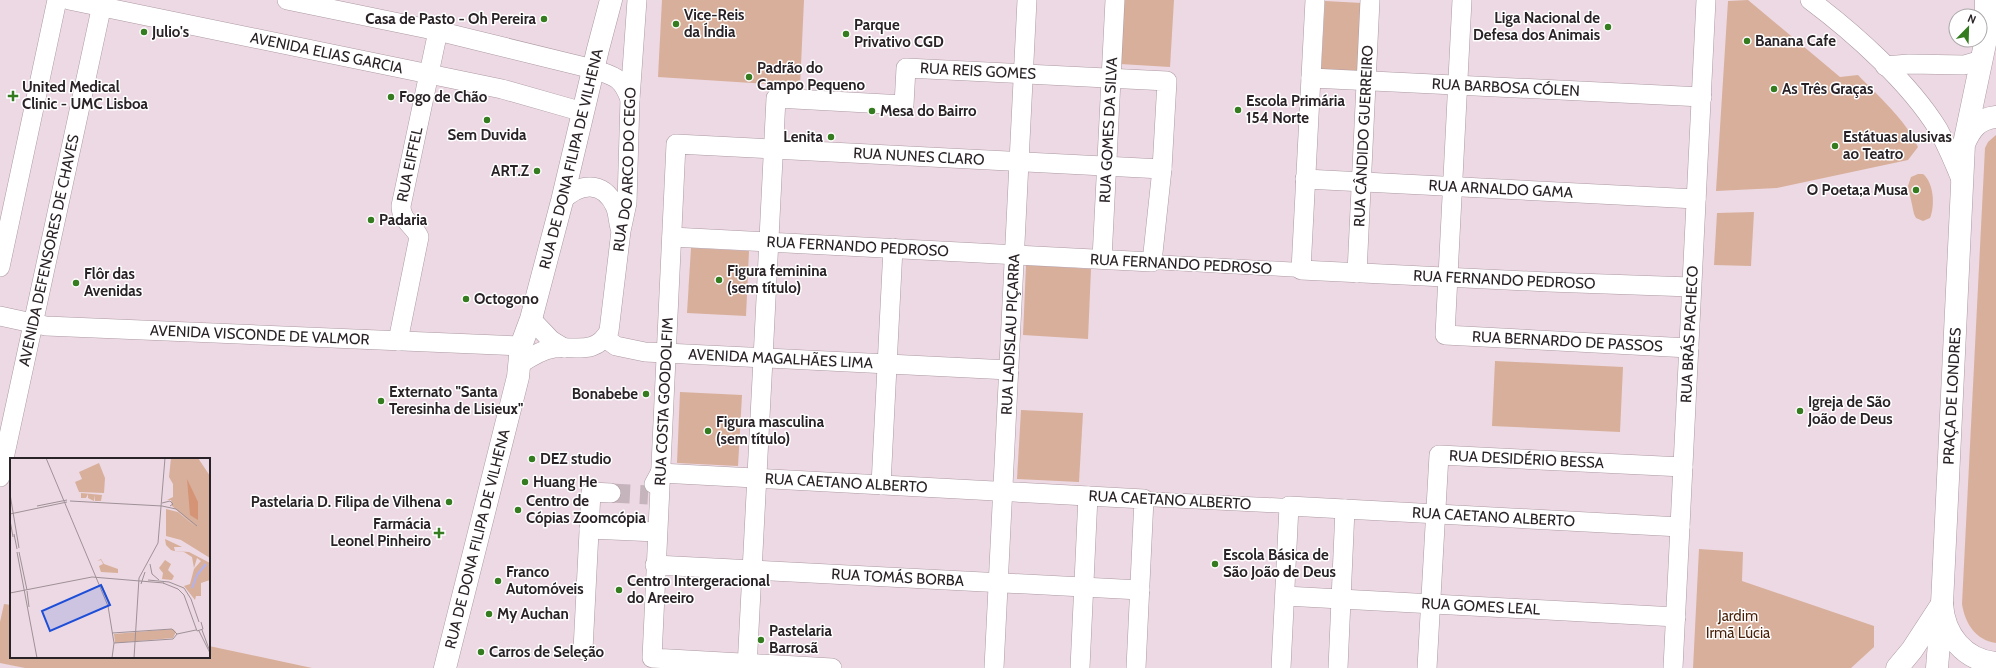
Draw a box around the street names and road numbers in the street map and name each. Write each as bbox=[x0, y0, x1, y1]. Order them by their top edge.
street label: AVENIDA ELIAS GARCIA bbox=[249, 28, 405, 78]
street label: RUA CÂNDIDO GUERREIRO bbox=[1350, 45, 1377, 228]
street label: RUA DE DONA FILIPA DE VILHENA bbox=[536, 46, 607, 271]
street label: RUA GOMES DA SILVA bbox=[1096, 56, 1121, 204]
street label: RUA REIS GOMES bbox=[919, 59, 1037, 83]
street label: RUA BARBOSA CÓLEN bbox=[1431, 75, 1580, 100]
street label: RUA DO ARCO DO CEGO bbox=[610, 87, 640, 253]
street label: RUA EIFFEL bbox=[393, 125, 427, 204]
street label: AVENIDA DEFENSORES DE CHAVES bbox=[15, 132, 83, 368]
street label: RUA NUNES CLARO bbox=[853, 144, 985, 169]
street label: RUA ARNALDO GAMA bbox=[1428, 176, 1574, 202]
street label: RUA FERNANDO PEDROSO bbox=[766, 233, 949, 260]
street label: RUA FERNANDO PEDROSO bbox=[1089, 250, 1273, 278]
street label: RUA LADISLAU PIÇARRA bbox=[998, 253, 1023, 416]
street label: RUA BRÁS PACHECO bbox=[1677, 265, 1702, 403]
street label: RUA FERNANDO PEDROSO bbox=[1413, 266, 1596, 293]
street label: RUA COSTA GOODOLFIM bbox=[651, 317, 677, 486]
street label: AVENIDA VISCONDE DE VALMOR bbox=[150, 321, 370, 349]
street label: RUA BERNARDO DE PASSOS bbox=[1472, 327, 1663, 356]
street label: PRAÇA DE LONDRES bbox=[1939, 327, 1965, 465]
street label: AVENIDA MAGALHÃES LIMA bbox=[688, 345, 874, 372]
street label: RUA DE DONA FILIPA DE VILHENA bbox=[441, 426, 514, 651]
street label: RUA DESIDÉRIO BESSA bbox=[1449, 447, 1605, 472]
street label: RUA CAETANO ALBERTO bbox=[764, 470, 928, 496]
street label: RUA CAETANO ALBERTO bbox=[1088, 487, 1252, 513]
street label: RUA CAETANO ALBERTO bbox=[1412, 504, 1575, 530]
street label: RUA TOMÁS BORBA bbox=[831, 565, 965, 590]
street label: RUA GOMES LEAL bbox=[1421, 594, 1541, 619]

